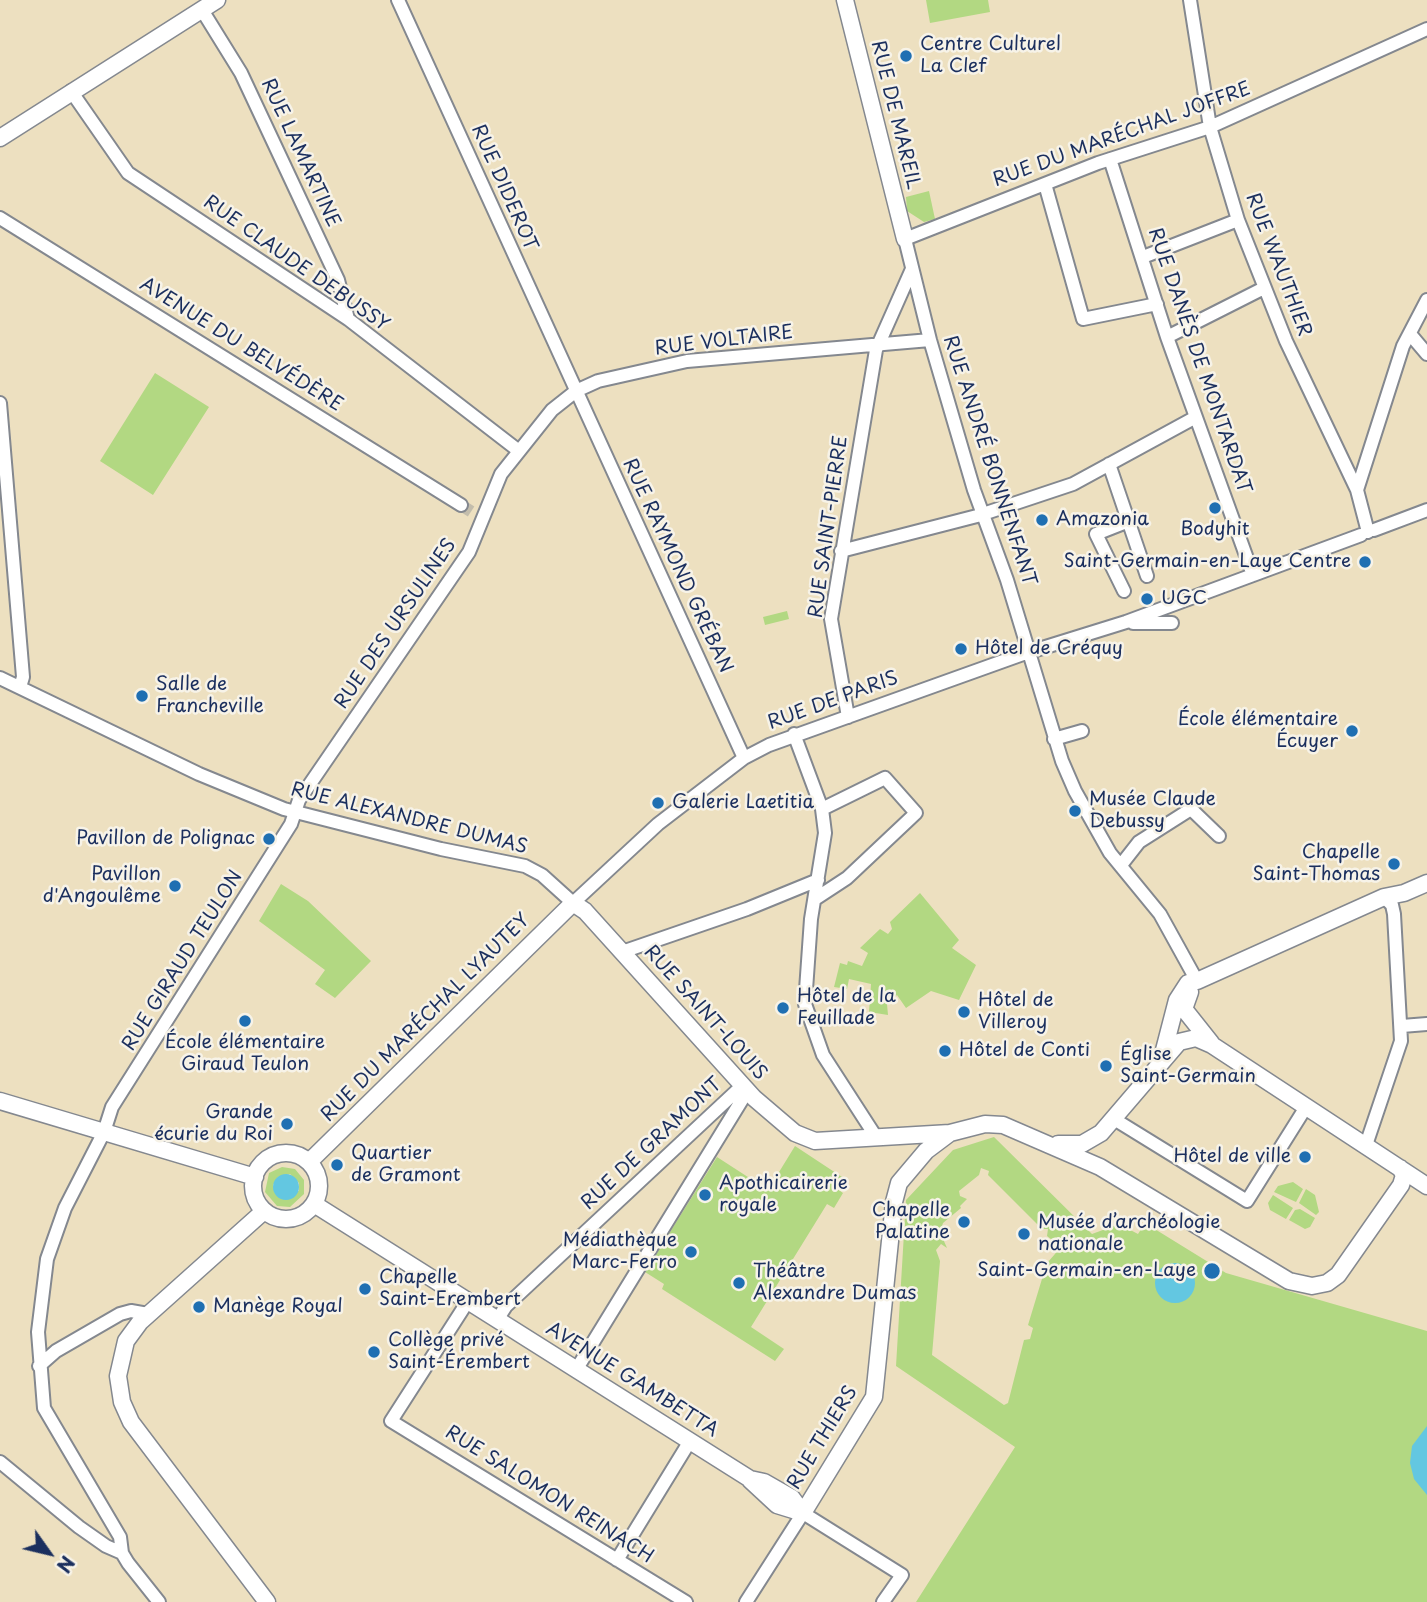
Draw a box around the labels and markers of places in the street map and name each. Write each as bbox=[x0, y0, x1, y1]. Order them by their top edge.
place label: Centre Culturel La Clef bbox=[920, 34, 1061, 78]
marker: Centre Culturel La Clef bbox=[898, 48, 914, 64]
marker: Bodyhit bbox=[1207, 500, 1223, 516]
place label: Amazonia bbox=[1056, 509, 1149, 531]
marker: Amazonia bbox=[1034, 512, 1050, 528]
place label: Bodyhit bbox=[1180, 519, 1250, 541]
place label: Saint-Germain-en-Laye Centre bbox=[1064, 551, 1351, 573]
marker: Saint-Germain-en-Laye Centre bbox=[1357, 554, 1373, 570]
place label: UGC bbox=[1161, 588, 1207, 610]
marker: UGC bbox=[1139, 591, 1155, 607]
place label: Hôtel de Créquy bbox=[975, 638, 1123, 660]
marker: Hôtel de Créquy bbox=[953, 641, 969, 657]
place label: Salle de Francheville bbox=[156, 674, 264, 718]
marker: Salle de Francheville bbox=[134, 688, 150, 704]
place label: École élémentaire Écuyer bbox=[1178, 709, 1338, 753]
marker: École élémentaire Écuyer bbox=[1344, 723, 1360, 739]
place label: Musée Claude Debussy bbox=[1089, 789, 1216, 833]
place label: Galerie Laetitia bbox=[672, 792, 814, 814]
marker: Galerie Laetitia bbox=[650, 795, 666, 811]
marker: Musée Claude Debussy bbox=[1067, 803, 1083, 819]
place label: Pavillon de Polignac bbox=[76, 828, 255, 850]
marker: Pavillon de Polignac bbox=[261, 831, 277, 847]
place label: Chapelle Saint-Thomas bbox=[1253, 842, 1380, 886]
marker: Chapelle Saint-Thomas bbox=[1386, 856, 1402, 872]
place label: Pavillon d'Angoulême bbox=[43, 864, 161, 908]
marker: Pavillon d'Angoulême bbox=[167, 878, 183, 894]
place label: Hôtel de la Feuillade bbox=[797, 986, 896, 1030]
place label: Hôtel de Villeroy bbox=[978, 990, 1054, 1034]
marker: Hôtel de la Feuillade bbox=[775, 1000, 791, 1016]
marker: Hôtel de Villeroy bbox=[956, 1004, 972, 1020]
marker: École élémentaire Giraud Teulon bbox=[237, 1013, 253, 1029]
place label: École élémentaire Giraud Teulon bbox=[165, 1032, 325, 1076]
place label: Hôtel de Conti bbox=[959, 1040, 1090, 1062]
marker: Hôtel de Conti bbox=[937, 1043, 953, 1059]
place label: Église Saint-Germain bbox=[1120, 1044, 1256, 1088]
marker: Église Saint-Germain bbox=[1098, 1058, 1114, 1074]
place label: Grande écurie du Roi bbox=[154, 1102, 273, 1146]
marker: Grande écurie du Roi bbox=[279, 1116, 295, 1132]
place label: Quartier de Gramont bbox=[351, 1143, 461, 1187]
place label: Hôtel de ville bbox=[1173, 1146, 1291, 1168]
marker: Hôtel de ville bbox=[1297, 1149, 1313, 1165]
marker: Quartier de Gramont bbox=[329, 1157, 345, 1173]
place label: Apothicairerie royale bbox=[719, 1173, 848, 1217]
marker: Apothicairerie royale bbox=[697, 1187, 713, 1203]
place label: Chapelle Palatine bbox=[872, 1200, 950, 1244]
place label: Musée d’archéologie nationale bbox=[1038, 1212, 1220, 1256]
marker: Chapelle Palatine bbox=[956, 1214, 972, 1230]
marker: Musée d’archéologie nationale bbox=[1016, 1226, 1032, 1242]
place label: Médiathèque Marc-Ferro bbox=[563, 1230, 677, 1274]
marker: Médiathèque Marc-Ferro bbox=[683, 1244, 699, 1260]
place label: Saint-Germain-en-Laye bbox=[977, 1260, 1196, 1282]
place label: Théâtre Alexandre Dumas bbox=[753, 1261, 916, 1305]
marker: Saint-Germain-en-Laye bbox=[1202, 1261, 1222, 1281]
place label: Chapelle Saint-Erembert bbox=[379, 1267, 521, 1311]
marker: Théâtre Alexandre Dumas bbox=[731, 1275, 747, 1291]
marker: Chapelle Saint-Erembert bbox=[357, 1281, 373, 1297]
place label: Manège Royal bbox=[213, 1296, 343, 1318]
marker: Manège Royal bbox=[191, 1299, 207, 1315]
place label: Collège privé Saint-Érembert bbox=[388, 1330, 530, 1374]
marker: Collège privé Saint-Érembert bbox=[366, 1344, 382, 1360]

